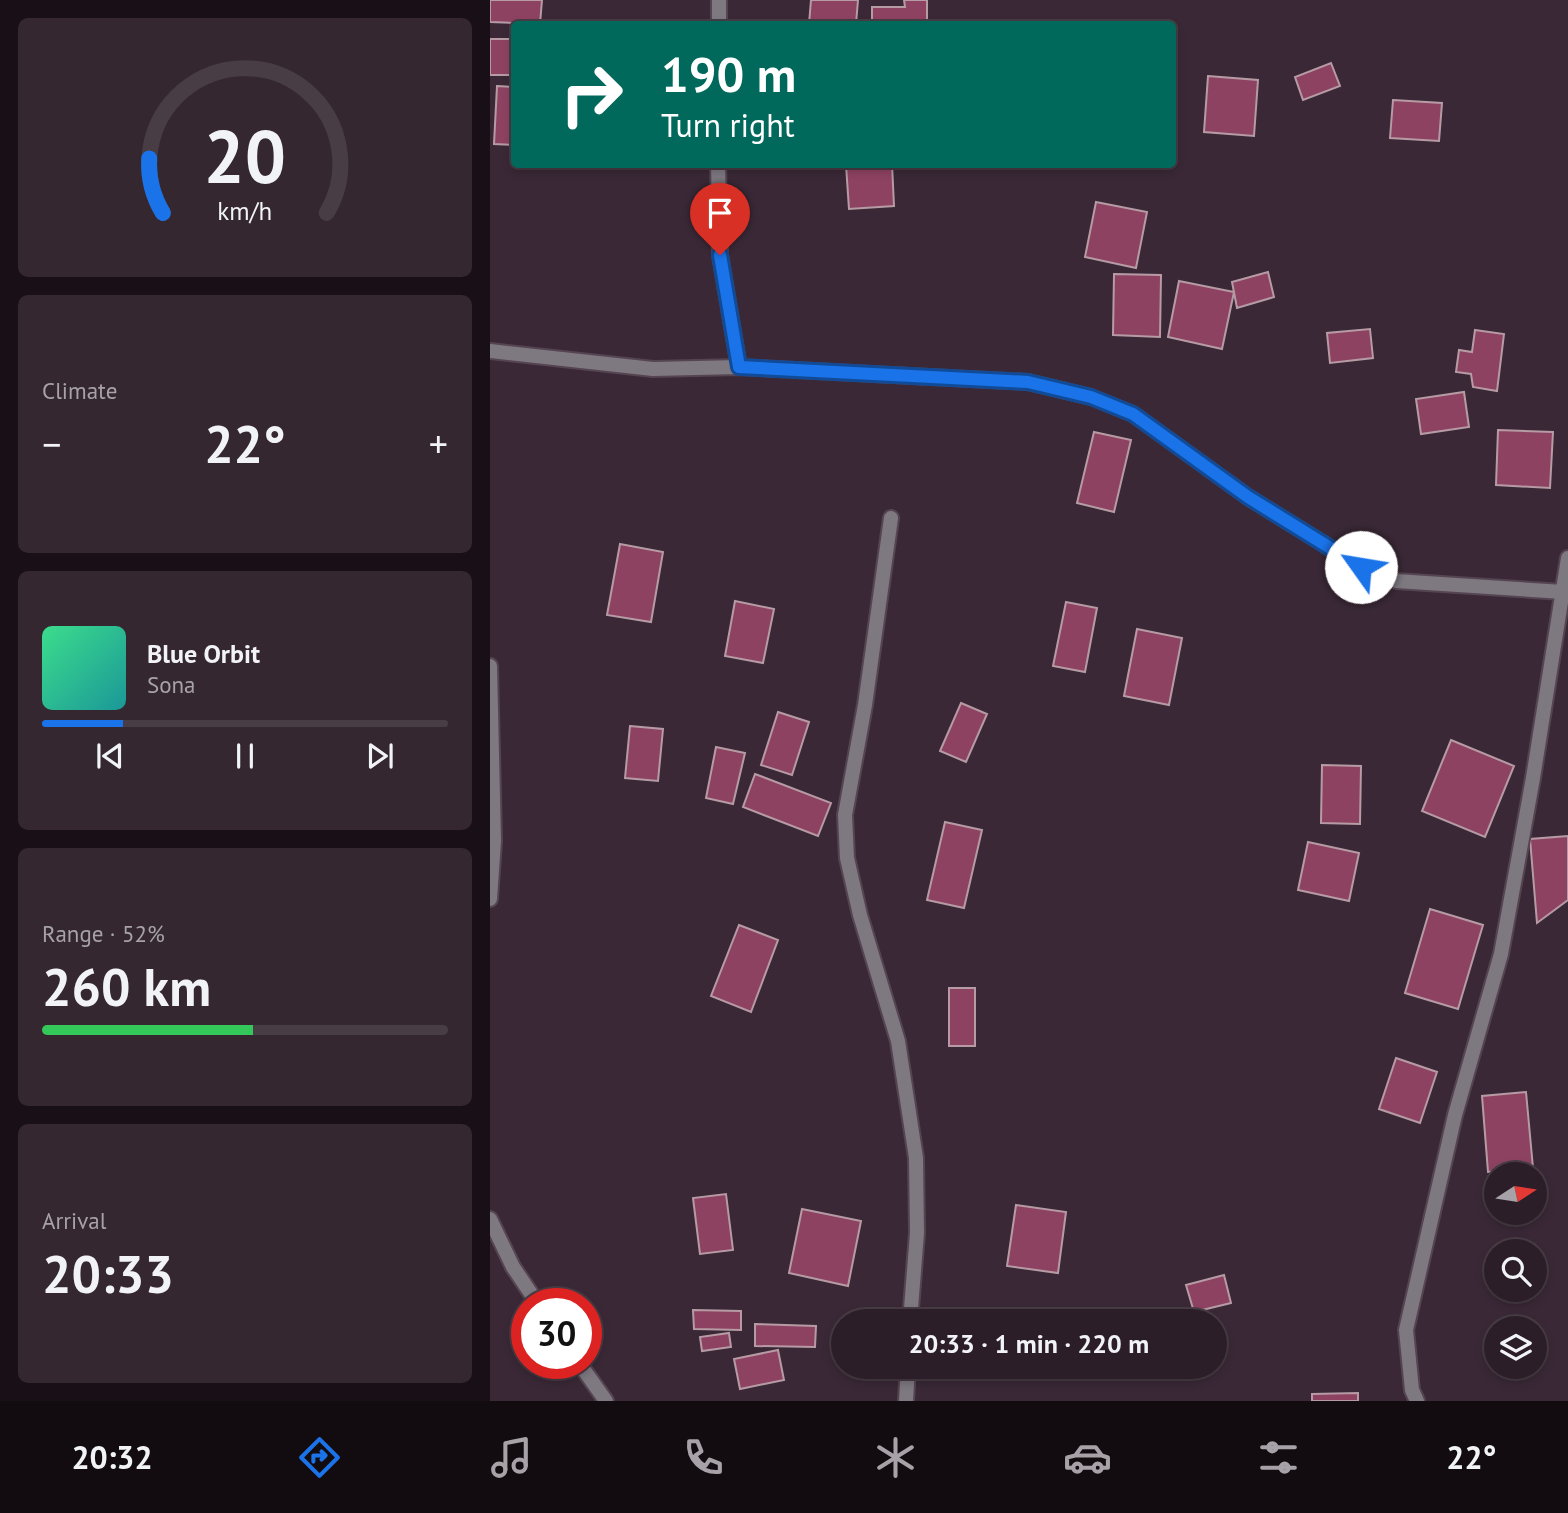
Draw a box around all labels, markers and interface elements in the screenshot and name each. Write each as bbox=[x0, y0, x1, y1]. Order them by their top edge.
text: 190 m bbox=[661, 42, 796, 106]
icon: right bbox=[546, 49, 637, 140]
text: Turn right bbox=[661, 104, 795, 146]
text: 20 bbox=[204, 110, 286, 204]
pin bbox=[690, 183, 750, 255]
icon: arrive bbox=[701, 194, 739, 232]
text: km/h bbox=[218, 195, 272, 227]
text: Climate bbox=[42, 376, 117, 405]
text: 22° bbox=[204, 410, 286, 477]
text: − bbox=[42, 419, 61, 468]
text: + bbox=[429, 419, 448, 468]
position arrow bbox=[1324, 530, 1398, 604]
text: Blue Orbit bbox=[147, 637, 260, 670]
text: Sona bbox=[147, 670, 196, 699]
icon: previous bbox=[91, 737, 129, 775]
icon: pause bbox=[226, 737, 264, 775]
icon: next bbox=[361, 737, 399, 775]
text: Range · 52% bbox=[42, 919, 165, 948]
text: 260 km bbox=[42, 953, 211, 1020]
north arrow bbox=[1484, 1162, 1547, 1225]
map controls bbox=[1484, 1162, 1547, 1379]
text: Arrival bbox=[42, 1206, 106, 1235]
button: search bbox=[1484, 1239, 1547, 1302]
text: 20:33 bbox=[42, 1240, 174, 1307]
speed limit sign: 30 bbox=[511, 1288, 602, 1379]
button: layers bbox=[1484, 1316, 1547, 1379]
text: 20:33 · 1 min · 220 m bbox=[909, 1327, 1149, 1360]
icon: directions bbox=[295, 1433, 344, 1482]
icon: music bbox=[487, 1433, 536, 1482]
icon: phone bbox=[679, 1433, 728, 1482]
icon: climate bbox=[871, 1433, 920, 1482]
icon: car bbox=[1063, 1433, 1112, 1482]
icon: filters bbox=[1254, 1433, 1303, 1482]
text: 20:32 bbox=[71, 1436, 153, 1478]
text: 22° bbox=[1446, 1436, 1497, 1478]

